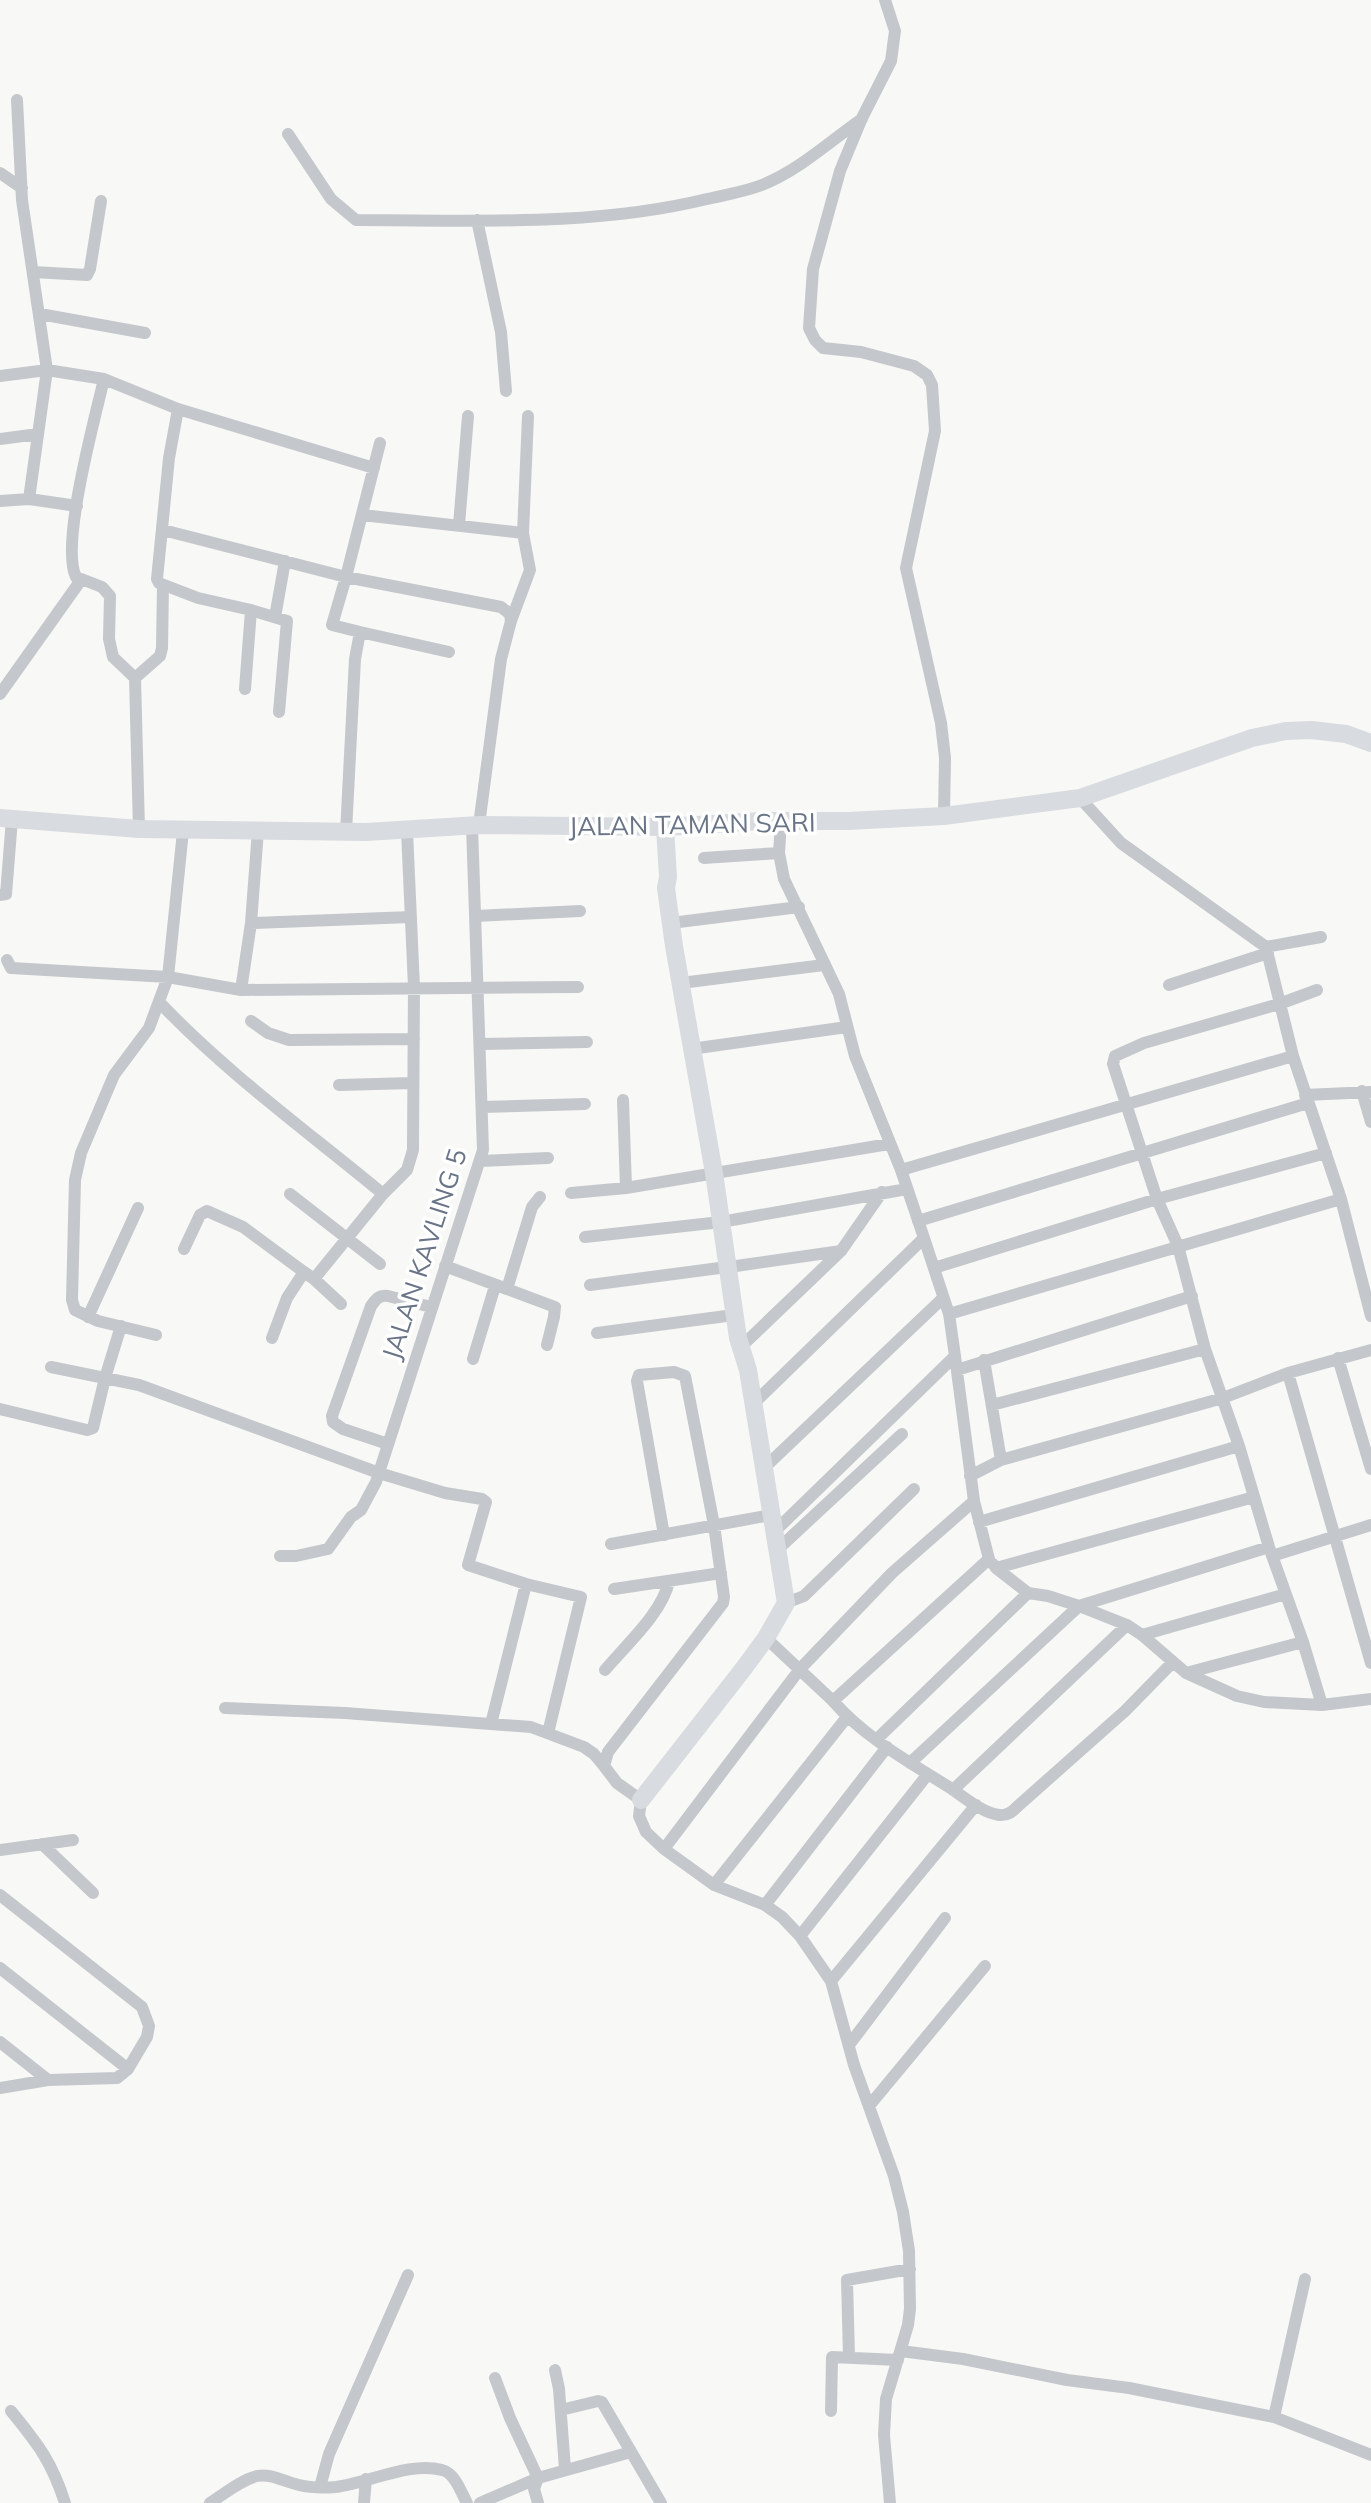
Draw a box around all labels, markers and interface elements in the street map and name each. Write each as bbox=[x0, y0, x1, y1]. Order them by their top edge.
street label: JALAN TAMAN SARI bbox=[568, 805, 816, 843]
street label: JALAN KAVLING 5 bbox=[374, 1144, 474, 1364]

